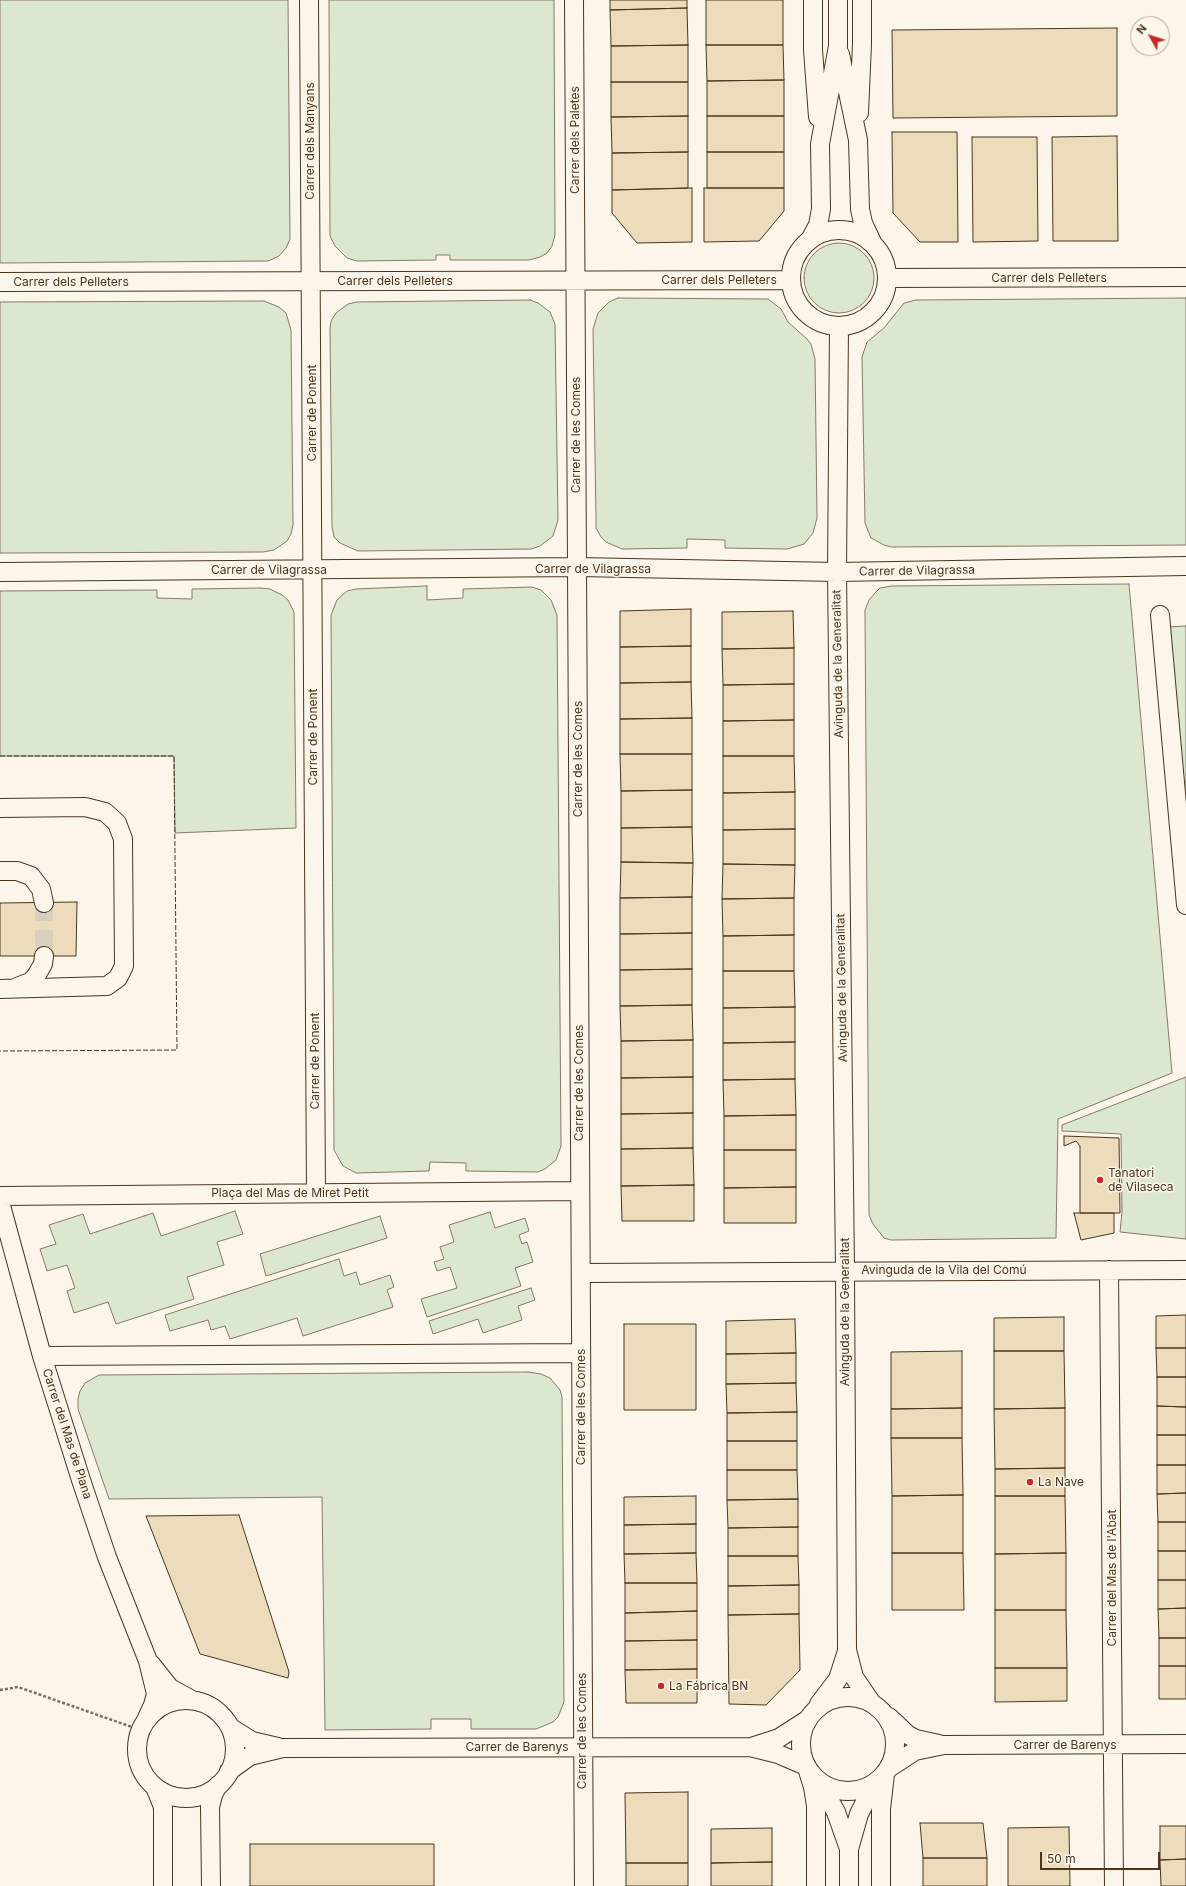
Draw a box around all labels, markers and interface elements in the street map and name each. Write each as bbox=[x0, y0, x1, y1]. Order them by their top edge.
north arrow bbox=[1130, 16, 1170, 56]
text: N bbox=[1133, 21, 1150, 37]
street label: Carrer dels Manyans bbox=[303, 82, 317, 200]
street label: Carrer dels Paletes bbox=[568, 86, 582, 194]
street label: Carrer dels Pelleters bbox=[991, 271, 1107, 285]
street label: Carrer dels Pelleters bbox=[661, 273, 777, 287]
street label: Carrer dels Pelleters bbox=[337, 274, 453, 288]
street label: Carrer dels Pelleters bbox=[13, 275, 129, 289]
street label: Carrer de Ponent bbox=[305, 364, 319, 462]
street label: Carrer de les Comes bbox=[569, 377, 583, 493]
street label: Carrer de Vilagrassa bbox=[535, 562, 651, 576]
street label: Carrer de Vilagrassa bbox=[211, 563, 327, 577]
street label: Carrer de Vilagrassa bbox=[859, 563, 975, 579]
street label: Avinguda de la Generalitat bbox=[830, 590, 846, 738]
street label: Carrer de Ponent bbox=[306, 688, 320, 786]
street label: Carrer de les Comes bbox=[571, 701, 585, 817]
street label: Avinguda de la Generalitat bbox=[834, 914, 850, 1062]
street label: Carrer de Ponent bbox=[308, 1012, 322, 1110]
street label: Carrer de les Comes bbox=[572, 1025, 586, 1141]
place label: Tanatori de Vilaseca bbox=[1108, 1166, 1174, 1194]
marker: Tanatori de Vilaseca bbox=[1095, 1175, 1105, 1185]
street label: Plaça del Mas de Miret Petit bbox=[211, 1186, 369, 1200]
street label: Avinguda de la Generalitat bbox=[838, 1238, 852, 1386]
street label: Avinguda de la Vila del Comú bbox=[861, 1263, 1027, 1277]
street label: Carrer de les Comes bbox=[574, 1349, 588, 1465]
street label: Carrer del Mas de Plana bbox=[39, 1367, 95, 1501]
place label: La Nave bbox=[1038, 1475, 1084, 1489]
marker: La Nave bbox=[1025, 1477, 1035, 1487]
street label: Carrer del Mas de l'Abat bbox=[1105, 1509, 1119, 1647]
street label: Carrer de les Comes bbox=[575, 1673, 589, 1789]
place label: La Fábrica BN bbox=[669, 1679, 748, 1693]
marker: La Fábrica BN bbox=[656, 1681, 666, 1691]
street label: Carrer de Barenys bbox=[1013, 1738, 1117, 1752]
street label: Carrer de Barenys bbox=[465, 1740, 569, 1754]
scale bar bbox=[1042, 1844, 1162, 1870]
text: 50 m bbox=[1047, 1851, 1076, 1866]

